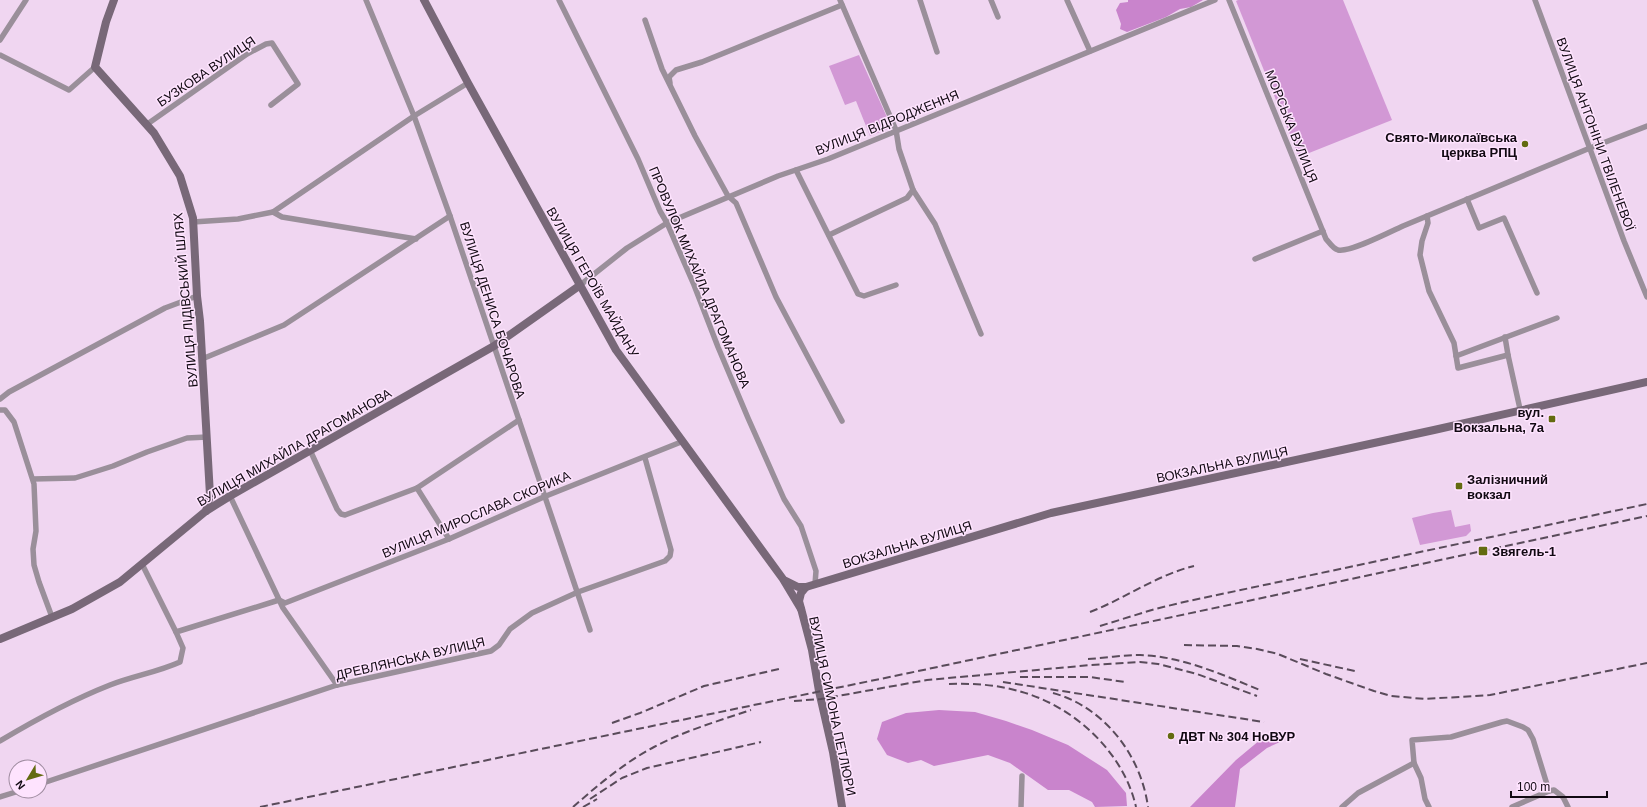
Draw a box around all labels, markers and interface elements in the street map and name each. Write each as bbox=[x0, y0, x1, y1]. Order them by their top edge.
street label: БУЗКОВА ВУЛИЦЯ bbox=[154, 33, 258, 110]
street label: ВУЛИЦЯ АНТОНІНИ ТВІЛЕНЕВОЇ bbox=[1553, 35, 1638, 233]
street label: МОРСЬКА ВУЛИЦЯ bbox=[1262, 68, 1321, 185]
street label: ВУЛИЦЯ ВІДРОДЖЕННЯ bbox=[813, 87, 961, 158]
place label: Свято-Миколаївська церква РПЦ bbox=[1385, 130, 1518, 160]
marker: Свято-Миколаївська церква РПЦ bbox=[1520, 139, 1530, 149]
street label: ПРОВУЛОК МИХАЙЛА ДРАГОМАНОВА bbox=[646, 164, 753, 390]
street label: ВУЛИЦЯ ГЕРОЇВ МАЙДАНУ bbox=[543, 205, 642, 361]
street label: ВУЛИЦЯ ЛІДІВСЬКИЙ ШЛЯХ bbox=[170, 211, 201, 388]
street label: ВУЛИЦЯ ДЕНИСА БОЧАРОВА bbox=[457, 220, 528, 401]
street label: ВУЛИЦЯ МИХАЙЛА ДРАГОМАНОВА bbox=[194, 385, 394, 509]
place label: вул. Вокзальна, 7а bbox=[1454, 405, 1545, 435]
marker: вул. Вокзальна, 7а bbox=[1547, 414, 1557, 424]
street label: ВОКЗАЛЬНА ВУЛИЦЯ bbox=[1155, 443, 1289, 486]
street label: ВУЛИЦЯ МИРОСЛАВА СКОРИКА bbox=[380, 468, 573, 561]
place label: Залізничний вокзал bbox=[1467, 472, 1548, 502]
marker: Залізничний вокзал bbox=[1454, 481, 1464, 491]
street label: ВОКЗАЛЬНА ВУЛИЦЯ bbox=[841, 518, 974, 571]
place label: Звягель-1 bbox=[1492, 544, 1556, 559]
marker: Звягель-1 bbox=[1477, 545, 1489, 557]
street label: ВУЛИЦЯ СИМОНА ПЕТЛЮРИ bbox=[806, 615, 859, 797]
street label: ДРЕВЛЯНСЬКА ВУЛИЦЯ bbox=[334, 634, 486, 683]
place label: ДВТ № 304 НоВУР bbox=[1179, 729, 1295, 744]
marker: ДВТ № 304 НоВУР bbox=[1166, 731, 1176, 741]
north arrow bbox=[8, 759, 48, 799]
scale bar bbox=[1511, 773, 1607, 799]
text: N bbox=[13, 778, 27, 792]
text: 100 m bbox=[1517, 780, 1550, 794]

